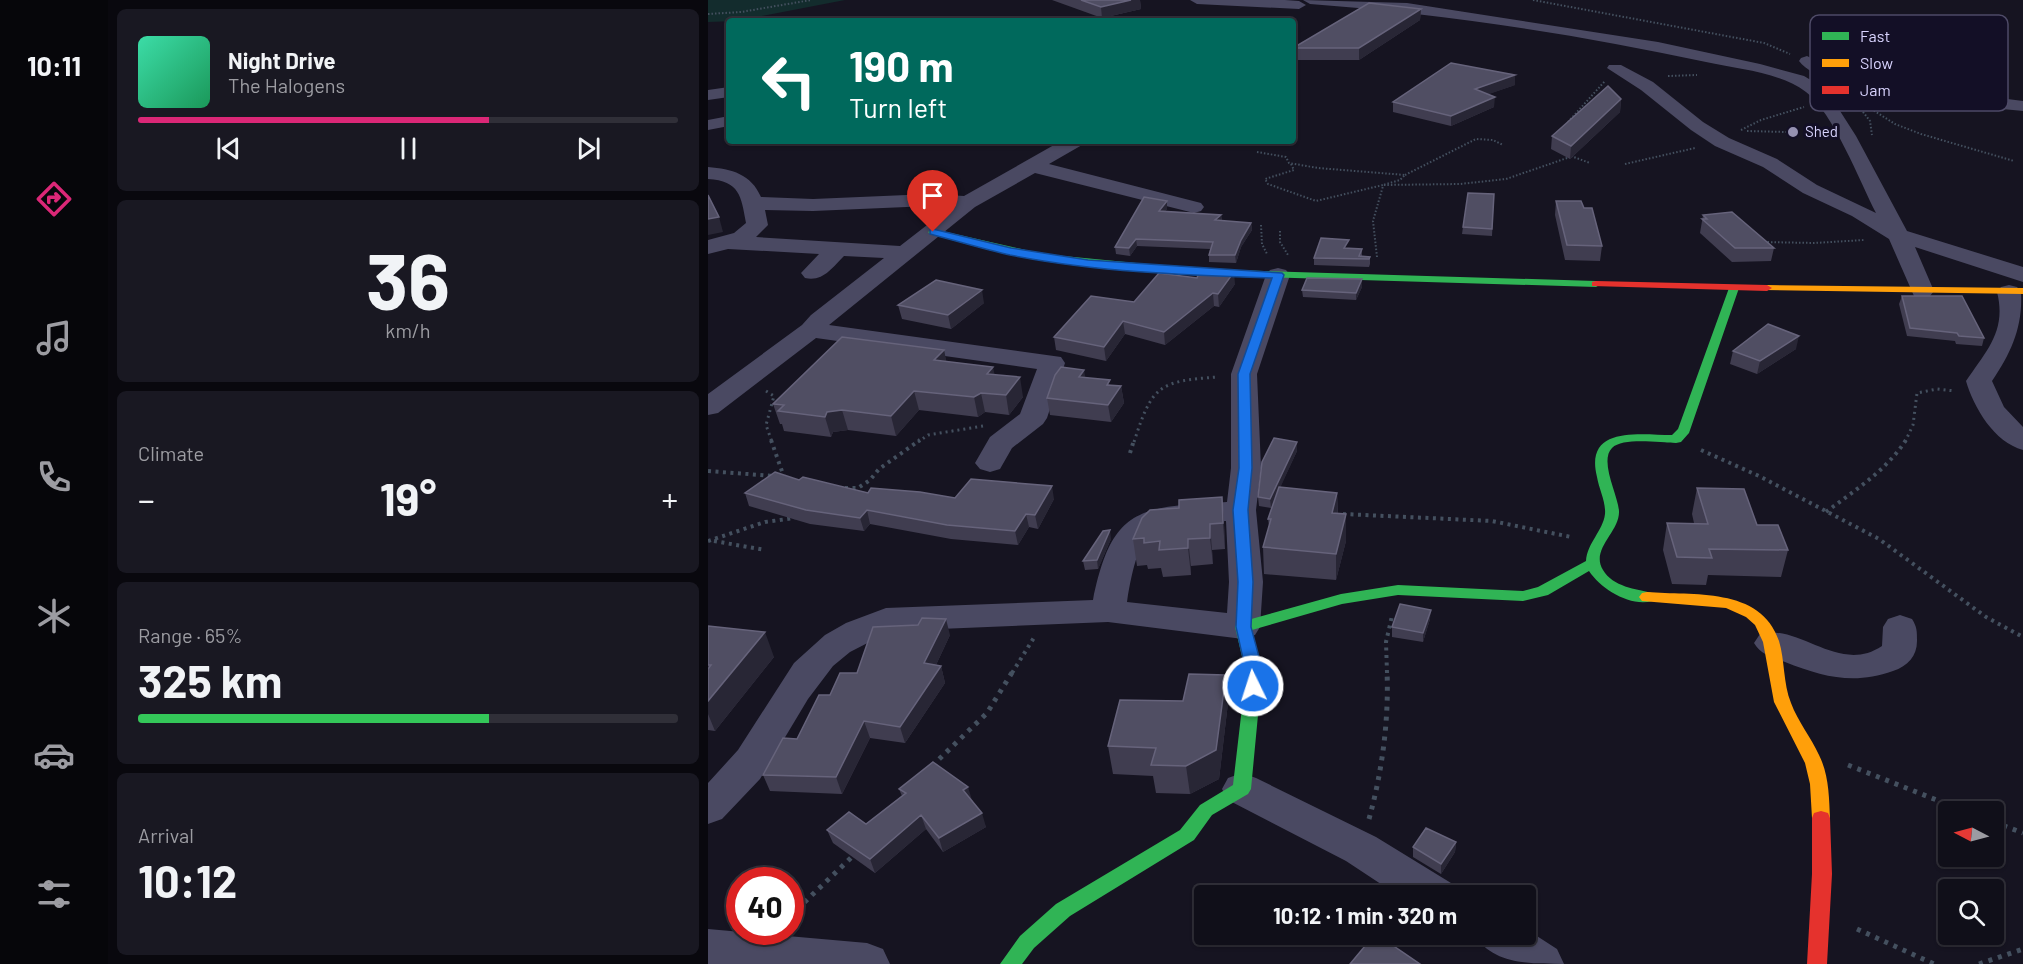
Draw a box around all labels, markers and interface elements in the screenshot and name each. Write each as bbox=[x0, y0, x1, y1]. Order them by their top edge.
legend bbox=[1810, 15, 2008, 111]
text: Fast bbox=[1860, 26, 1890, 45]
text: 190 m bbox=[849, 40, 954, 90]
icon: left bbox=[750, 42, 828, 120]
text: Night Drive bbox=[228, 47, 336, 73]
text: 10:11 bbox=[27, 49, 81, 81]
text: Slow bbox=[1860, 53, 1893, 72]
text: The Halogens bbox=[228, 73, 345, 97]
text: Jam bbox=[1860, 80, 1891, 99]
text: Turn left bbox=[849, 91, 947, 123]
place label: Shed bbox=[1805, 122, 1838, 140]
marker: Shed bbox=[1786, 125, 1800, 139]
icon: previous bbox=[212, 132, 245, 165]
icon: pause bbox=[392, 132, 425, 165]
icon: next bbox=[572, 132, 605, 165]
pin bbox=[907, 170, 958, 232]
icon: directions bbox=[33, 178, 75, 220]
icon: arrive bbox=[916, 179, 949, 212]
text: 36 bbox=[366, 232, 450, 326]
icon: music bbox=[33, 317, 75, 359]
text: km/h bbox=[385, 318, 431, 342]
text: Climate bbox=[138, 441, 204, 465]
icon: phone bbox=[33, 456, 75, 498]
text: 19° bbox=[380, 471, 436, 525]
text: − bbox=[138, 479, 155, 519]
text: + bbox=[662, 479, 678, 519]
icon: climate bbox=[33, 595, 75, 637]
text: Range · 65% bbox=[138, 623, 242, 647]
text: 325 km bbox=[138, 653, 282, 707]
position arrow bbox=[1221, 654, 1285, 718]
icon: car bbox=[33, 734, 75, 776]
north arrow bbox=[1938, 801, 2004, 867]
map controls bbox=[1938, 801, 2004, 945]
text: Arrival bbox=[138, 823, 194, 847]
text: 10:12 bbox=[138, 853, 237, 907]
speed limit sign: 40 bbox=[726, 867, 804, 945]
icon: filters bbox=[33, 873, 75, 915]
button: search bbox=[1938, 879, 2004, 945]
text: 10:12 · 1 min · 320 m bbox=[1273, 902, 1457, 928]

